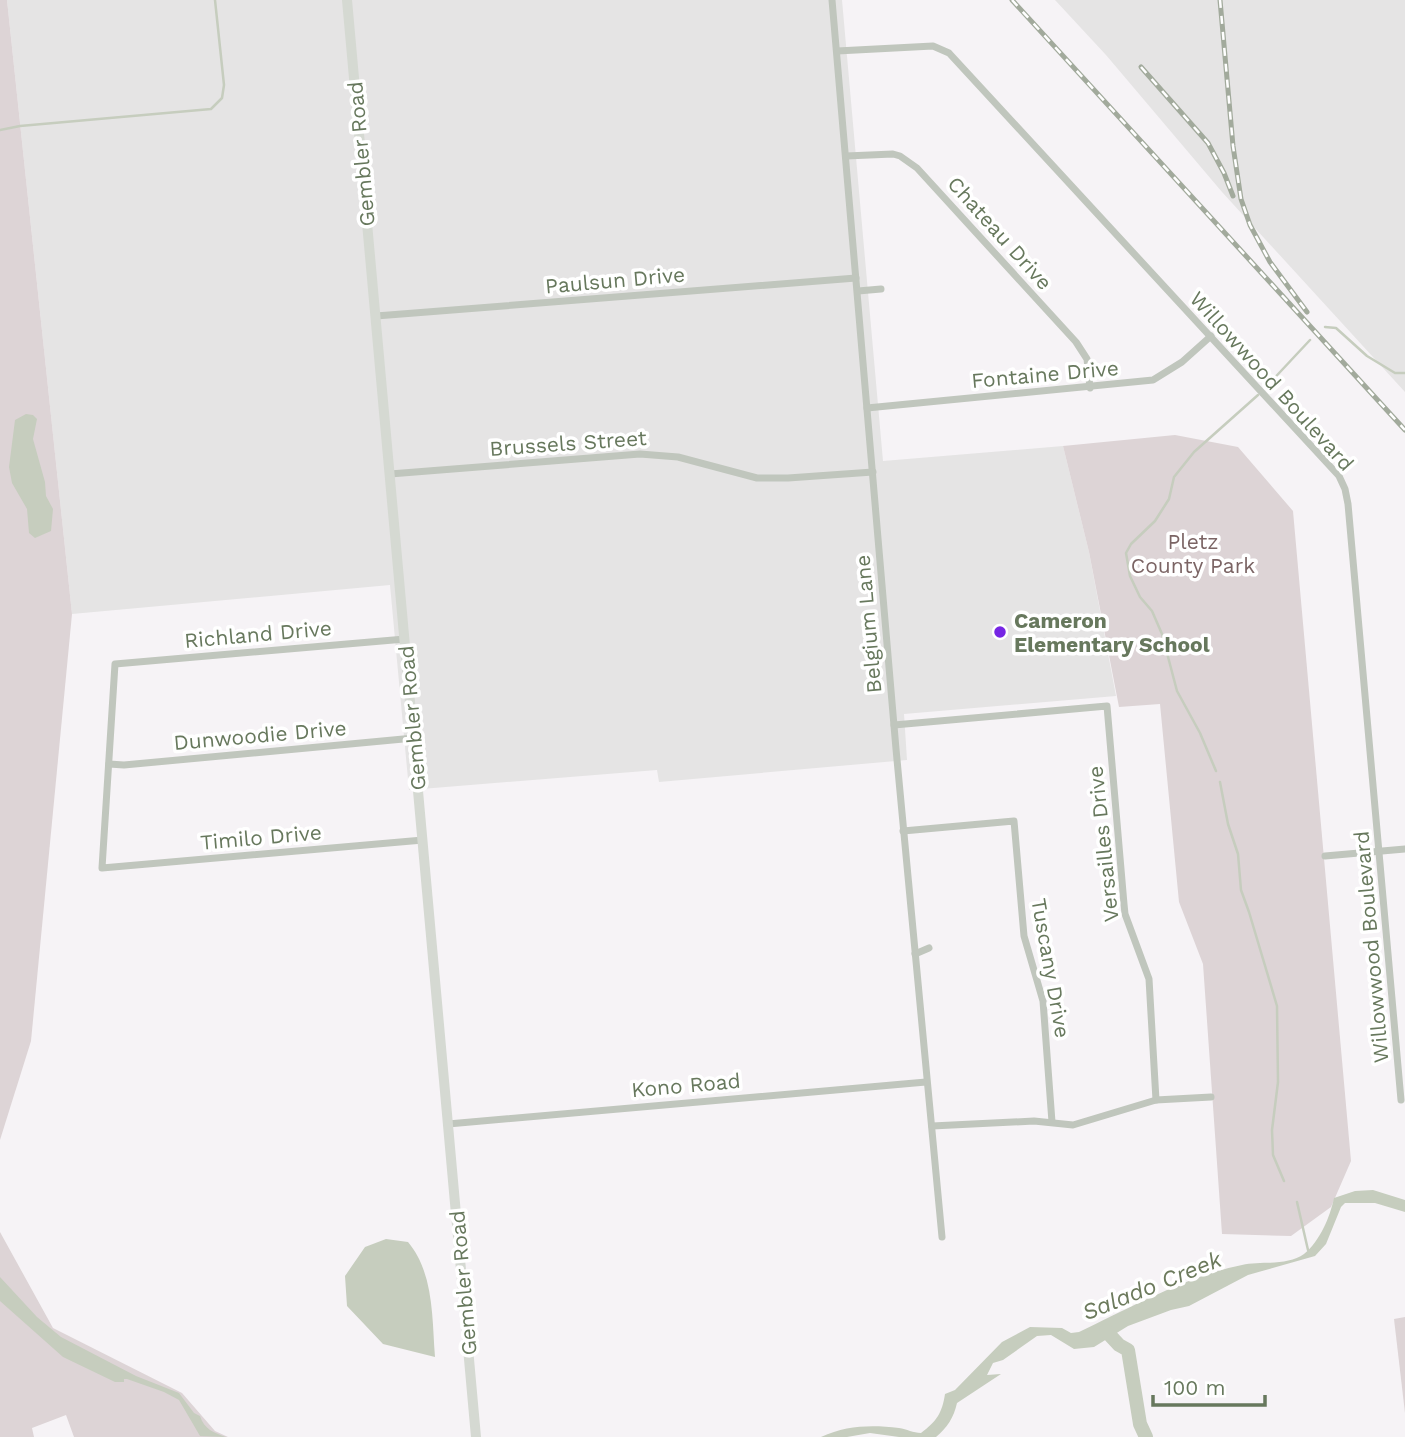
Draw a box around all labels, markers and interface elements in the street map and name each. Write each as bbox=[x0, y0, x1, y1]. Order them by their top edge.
street label: Gembler Road bbox=[342, 80, 380, 228]
street label: Chateau Drive bbox=[943, 171, 1057, 295]
street label: Paulsun Drive bbox=[544, 261, 686, 299]
street label: Willowwood Boulevard bbox=[1185, 286, 1359, 476]
street label: Fontaine Drive bbox=[970, 355, 1120, 393]
street label: Brussels Street bbox=[489, 425, 648, 461]
park label: Pletz County Park bbox=[1131, 529, 1255, 578]
street label: Belgium Lane bbox=[850, 554, 886, 694]
place label: Cameron Elementary School bbox=[1014, 608, 1210, 657]
street label: Richland Drive bbox=[183, 615, 333, 653]
marker: Cameron Elementary School bbox=[992, 624, 1008, 640]
street label: Gembler Road bbox=[393, 644, 431, 792]
street label: Dunwoodie Drive bbox=[172, 715, 348, 755]
street label: Versailles Drive bbox=[1082, 765, 1124, 923]
street label: Timilo Drive bbox=[199, 819, 323, 855]
street label: Willowwood Boulevard bbox=[1348, 830, 1394, 1064]
street label: Tuscany Drive bbox=[1026, 896, 1076, 1040]
street label: Kono Road bbox=[630, 1068, 742, 1102]
street label: Gembler Road bbox=[444, 1209, 482, 1357]
water label: Salado Creek bbox=[1078, 1245, 1227, 1326]
scale bar bbox=[1153, 1364, 1265, 1408]
text: 100 m bbox=[1164, 1375, 1226, 1400]

